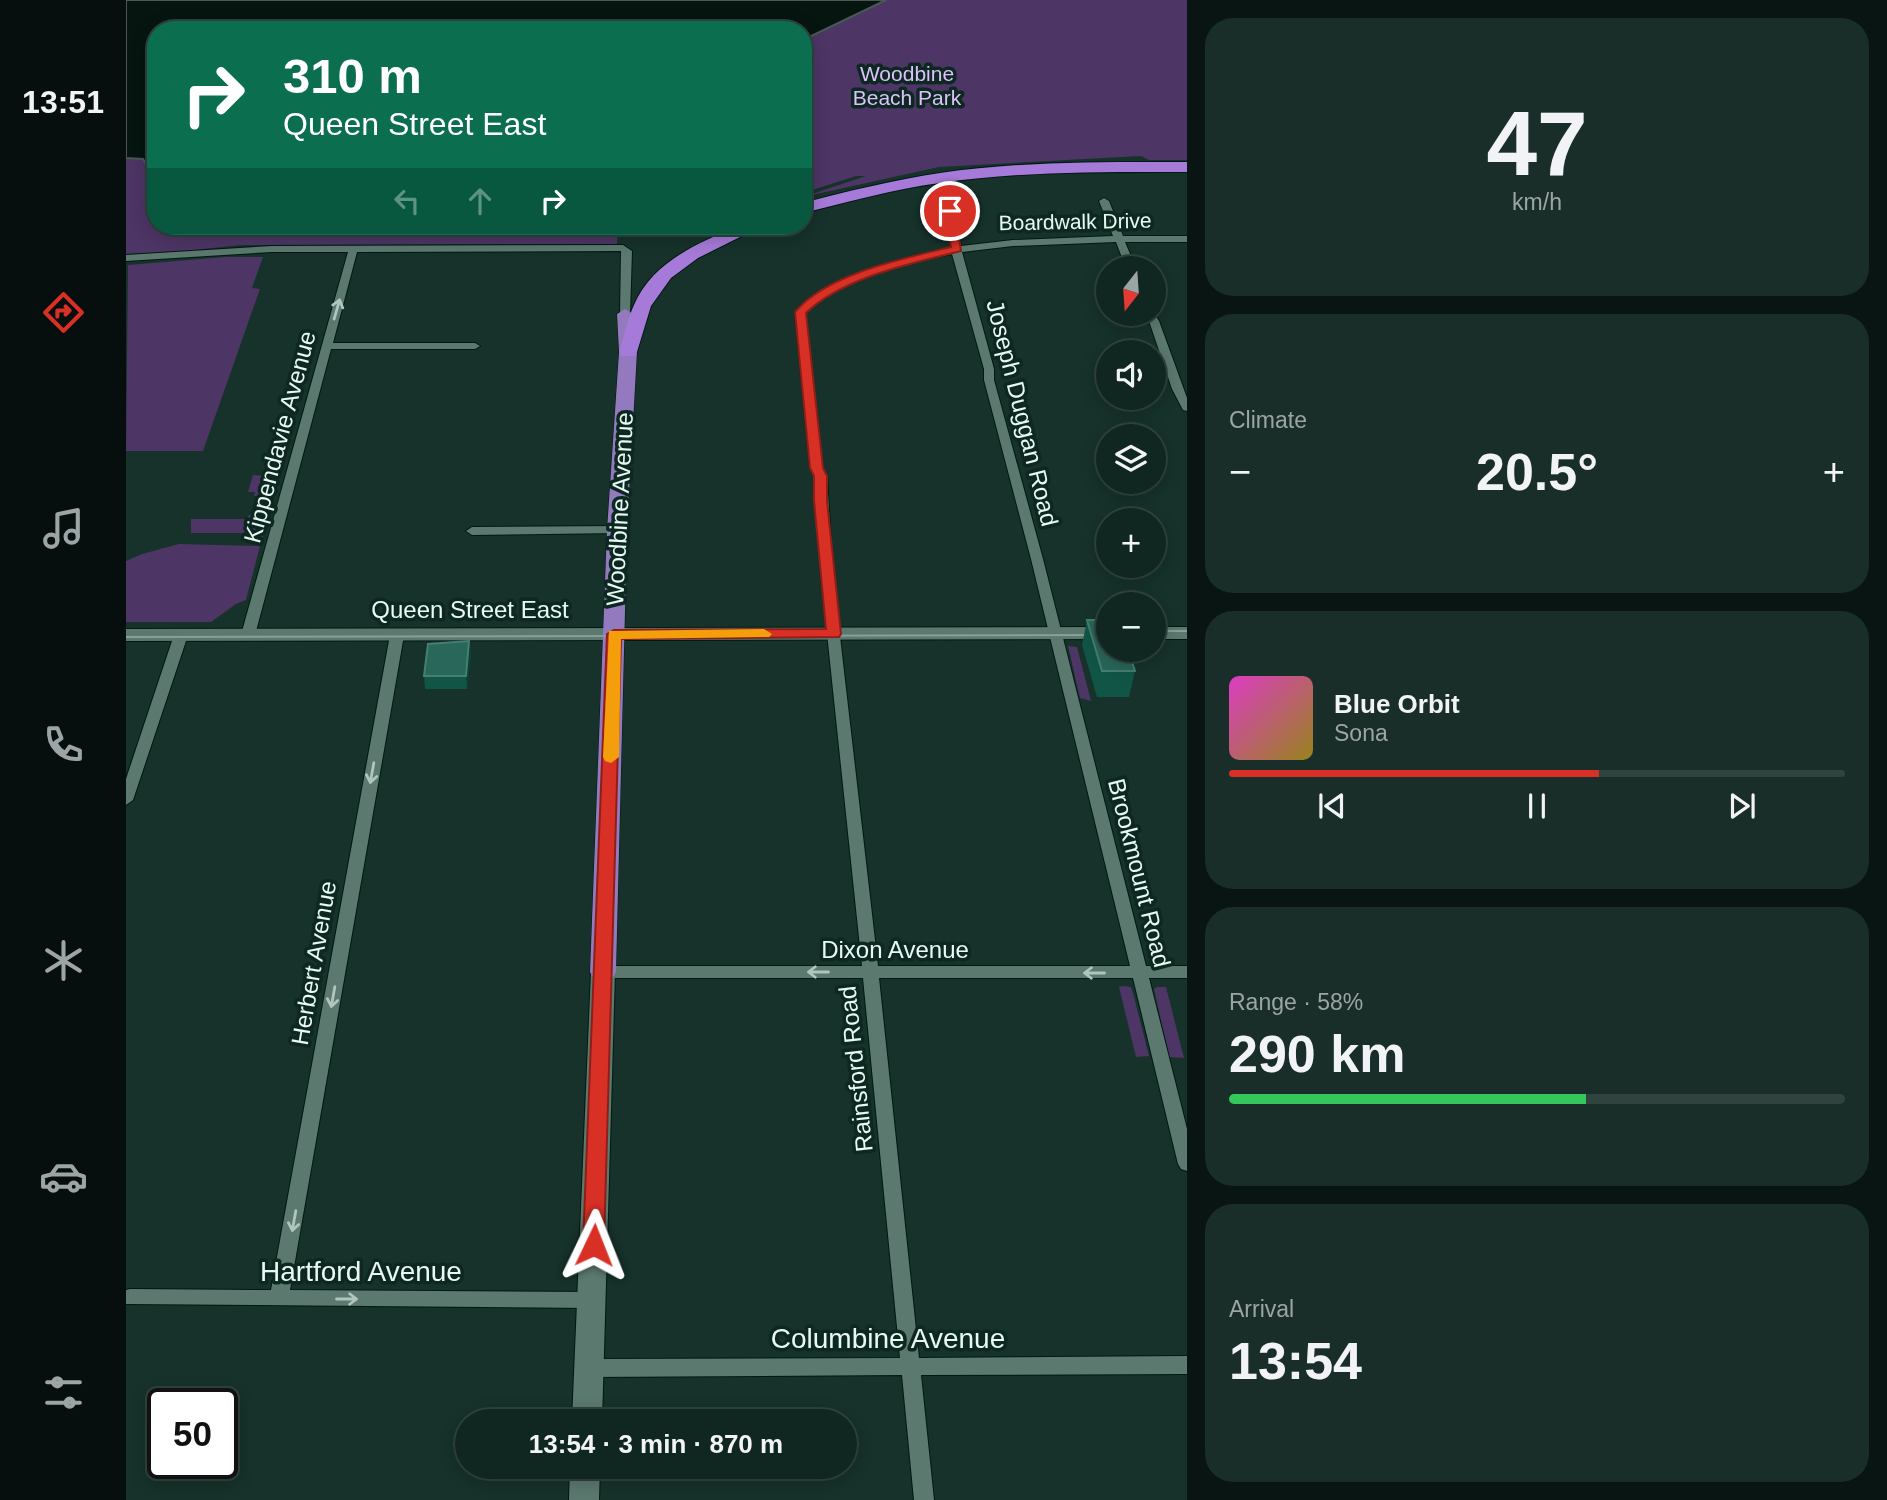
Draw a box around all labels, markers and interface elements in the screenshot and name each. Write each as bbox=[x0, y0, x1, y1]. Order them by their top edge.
icon: right bbox=[168, 49, 259, 140]
text: 310 m bbox=[283, 49, 422, 103]
park label: Woodbine Beach Park bbox=[853, 62, 962, 109]
text: 13:51 bbox=[22, 84, 104, 120]
text: 47 bbox=[1486, 93, 1588, 194]
text: Queen Street East bbox=[283, 106, 546, 142]
pin bbox=[920, 181, 980, 241]
icon: left bbox=[388, 182, 426, 220]
icon: ahead bbox=[461, 182, 499, 220]
icon: right bbox=[534, 182, 572, 220]
text: km/h bbox=[1512, 189, 1562, 215]
icon: arrive bbox=[931, 192, 969, 230]
street label: Boardwalk Drive bbox=[998, 209, 1152, 234]
north arrow bbox=[1096, 256, 1166, 326]
map controls bbox=[1096, 256, 1166, 662]
icon: directions bbox=[39, 288, 88, 337]
street label: Joseph Duggan Road bbox=[981, 297, 1064, 529]
one-way arrow bbox=[332, 298, 345, 320]
street label: Kippendavie Avenue bbox=[238, 328, 321, 546]
button: sound bbox=[1096, 340, 1166, 410]
text: Climate bbox=[1229, 407, 1307, 433]
street label: Woodbine Avenue bbox=[601, 411, 638, 607]
button: layers bbox=[1096, 424, 1166, 494]
text: 20.5° bbox=[1476, 443, 1598, 501]
text: − bbox=[1229, 451, 1251, 493]
text: + bbox=[1823, 451, 1845, 493]
icon: music bbox=[39, 504, 88, 553]
button: + bbox=[1096, 508, 1166, 578]
button: − bbox=[1096, 592, 1166, 662]
street label: Queen Street East bbox=[371, 596, 569, 623]
text: Blue Orbit bbox=[1334, 689, 1460, 719]
icon: phone bbox=[39, 720, 88, 769]
text: Sona bbox=[1334, 720, 1388, 746]
one-way arrow bbox=[365, 761, 378, 783]
street label: Brookmount Road bbox=[1103, 776, 1176, 970]
icon: previous bbox=[1313, 787, 1351, 825]
icon: pause bbox=[1518, 787, 1556, 825]
icon: next bbox=[1723, 787, 1761, 825]
street label: Herbert Avenue bbox=[286, 879, 341, 1047]
icon: climate bbox=[39, 936, 88, 985]
street label: Dixon Avenue bbox=[821, 936, 969, 963]
one-way arrow bbox=[807, 965, 830, 979]
one-way arrow bbox=[1083, 966, 1106, 980]
one-way arrow bbox=[326, 985, 339, 1008]
street label: Rainsford Road bbox=[833, 985, 878, 1153]
text: Range · 58% bbox=[1229, 989, 1363, 1015]
text: 290 km bbox=[1229, 1025, 1405, 1083]
icon: car bbox=[39, 1152, 88, 1201]
position arrow bbox=[557, 1208, 631, 1282]
one-way arrow bbox=[287, 1209, 300, 1232]
street label: Hartford Avenue bbox=[260, 1256, 462, 1287]
one-way arrow bbox=[335, 1292, 358, 1306]
text: Arrival bbox=[1229, 1296, 1294, 1322]
street label: Columbine Avenue bbox=[771, 1323, 1005, 1354]
text: 13:54 bbox=[1229, 1332, 1362, 1390]
icon: filters bbox=[39, 1368, 88, 1417]
speed limit sign: 50 bbox=[147, 1388, 238, 1479]
text: 13:54 · 3 min · 870 m bbox=[529, 1429, 783, 1459]

